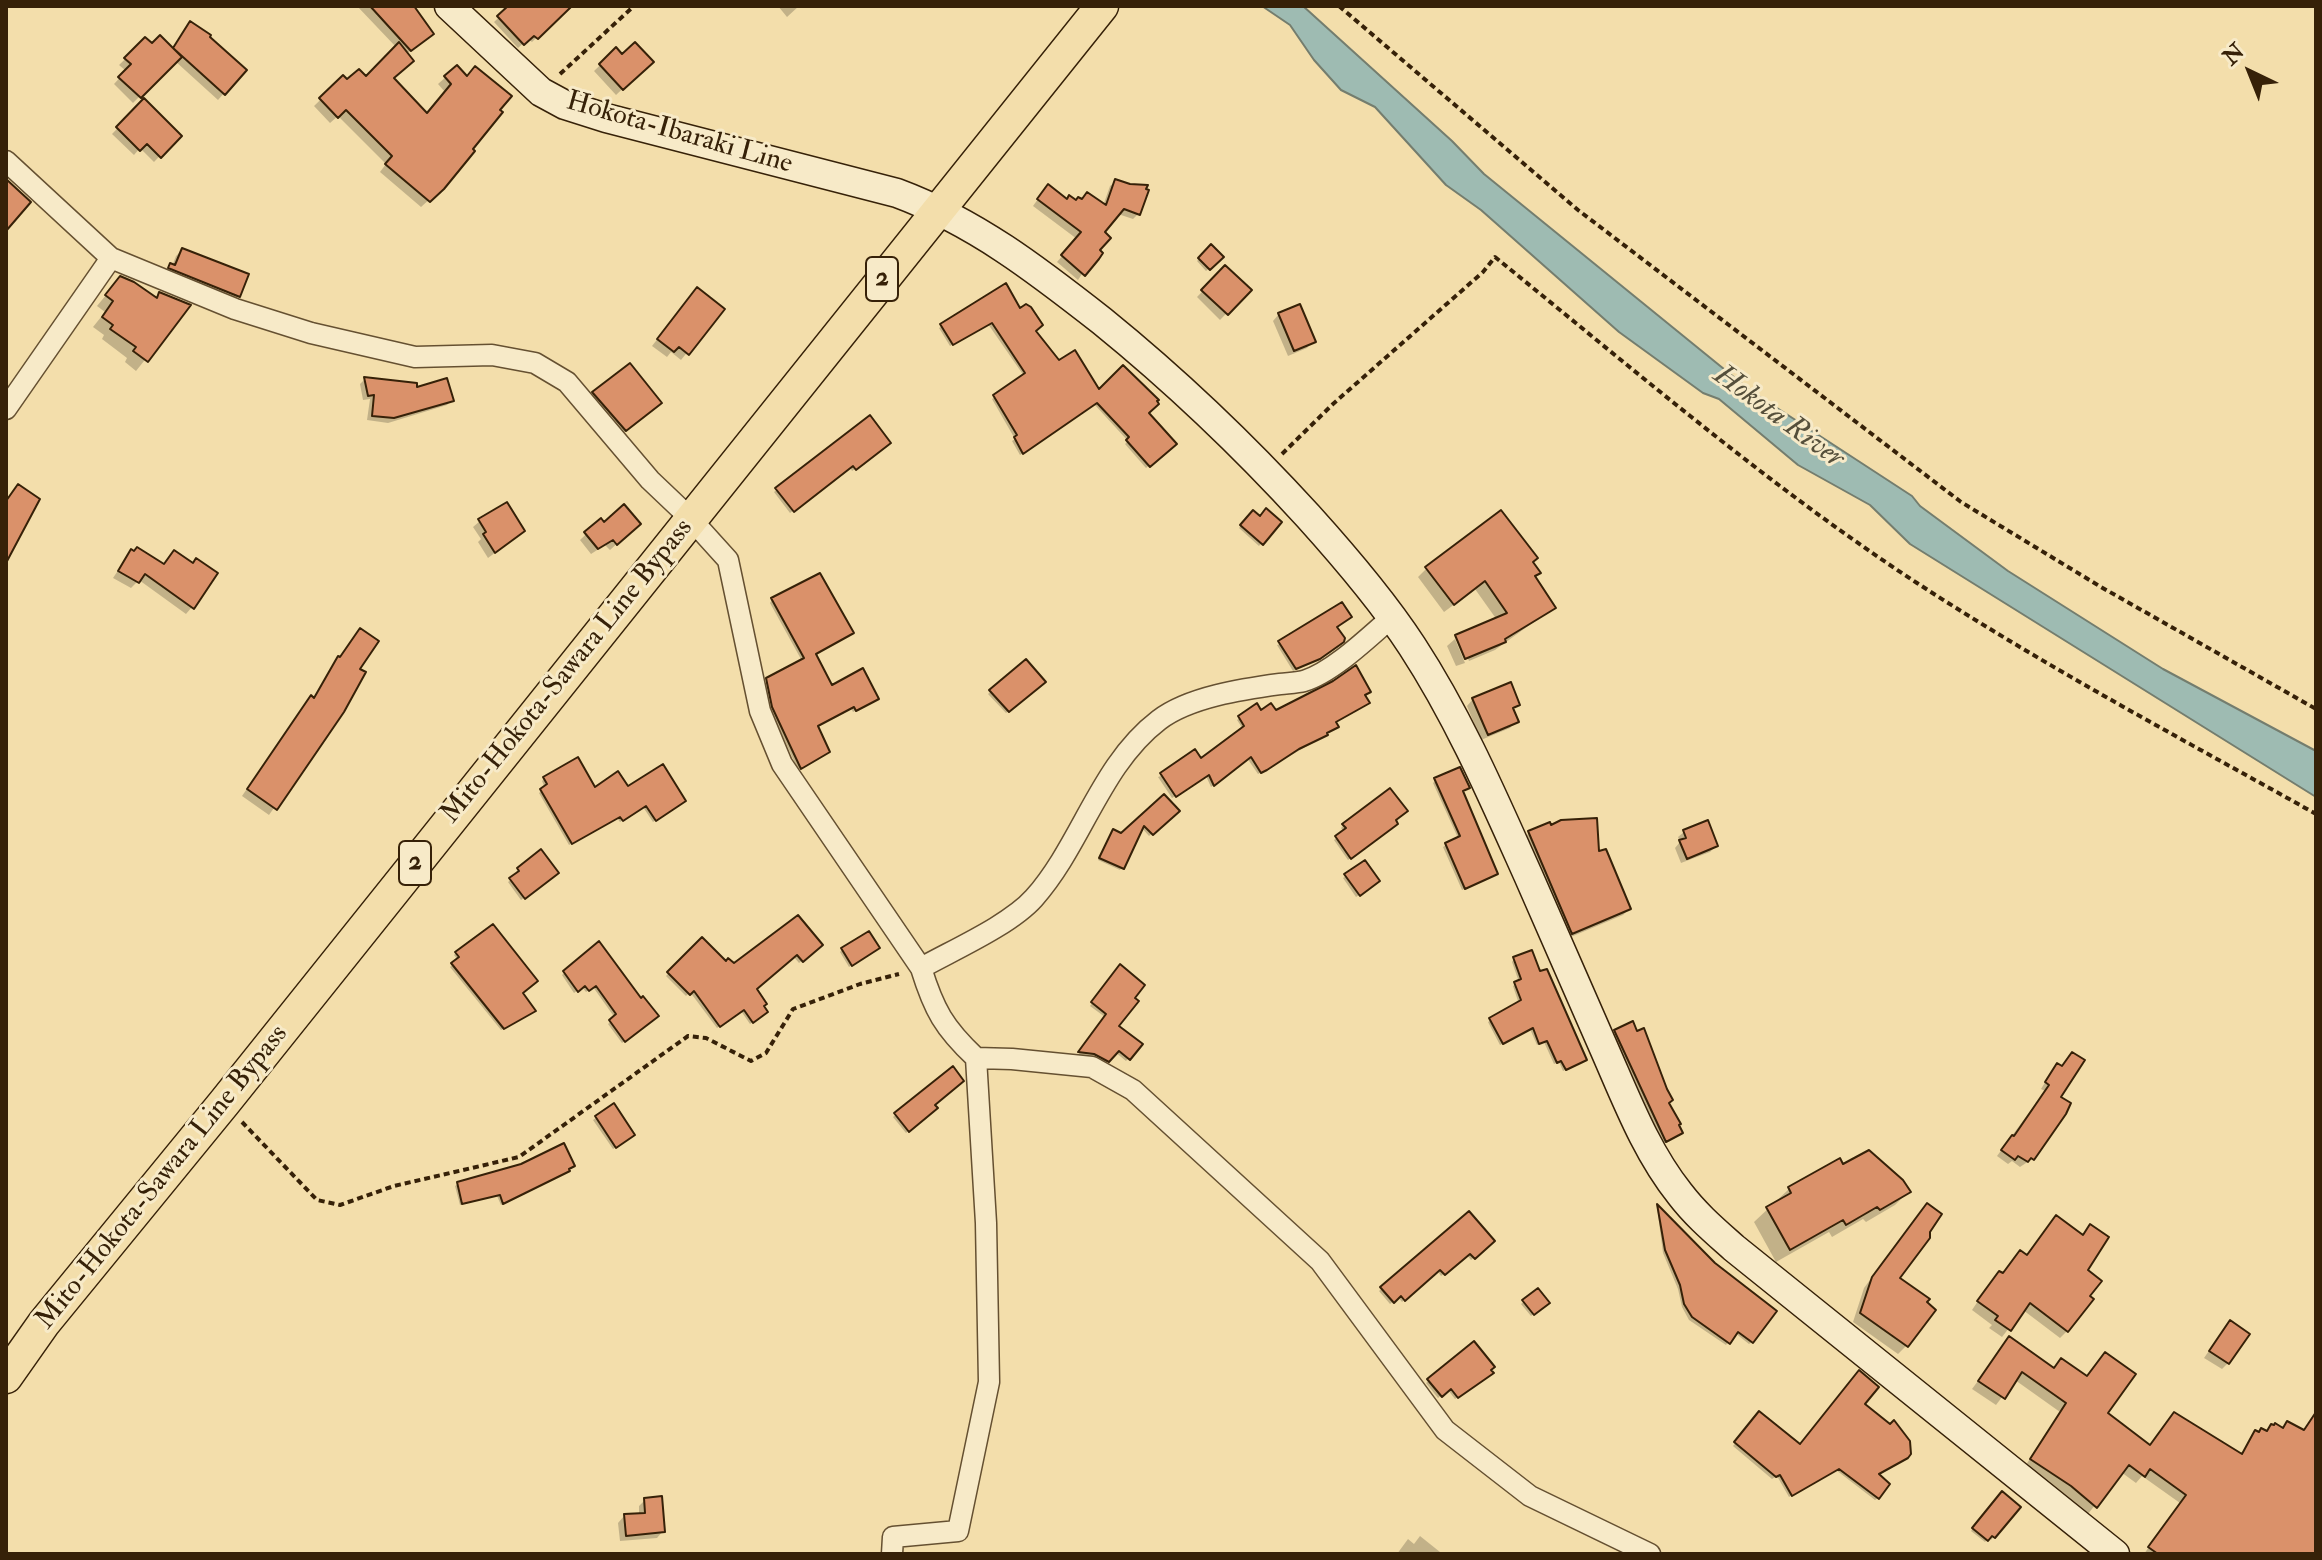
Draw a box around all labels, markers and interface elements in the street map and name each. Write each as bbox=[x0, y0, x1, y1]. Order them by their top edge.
north arrow bbox=[2210, 32, 2290, 112]
text: N bbox=[2217, 37, 2250, 71]
street label: Hokota-Ibaraki Line bbox=[562, 86, 796, 182]
road number: 2 bbox=[866, 257, 898, 301]
water label: Hokota River bbox=[1706, 358, 1850, 478]
street label: Mito-Hokota-Sawara Line Bypass bbox=[435, 513, 701, 831]
road number: 2 bbox=[399, 841, 431, 885]
street label: Mito-Hokota-Sawara Line Bypass bbox=[30, 1019, 296, 1337]

